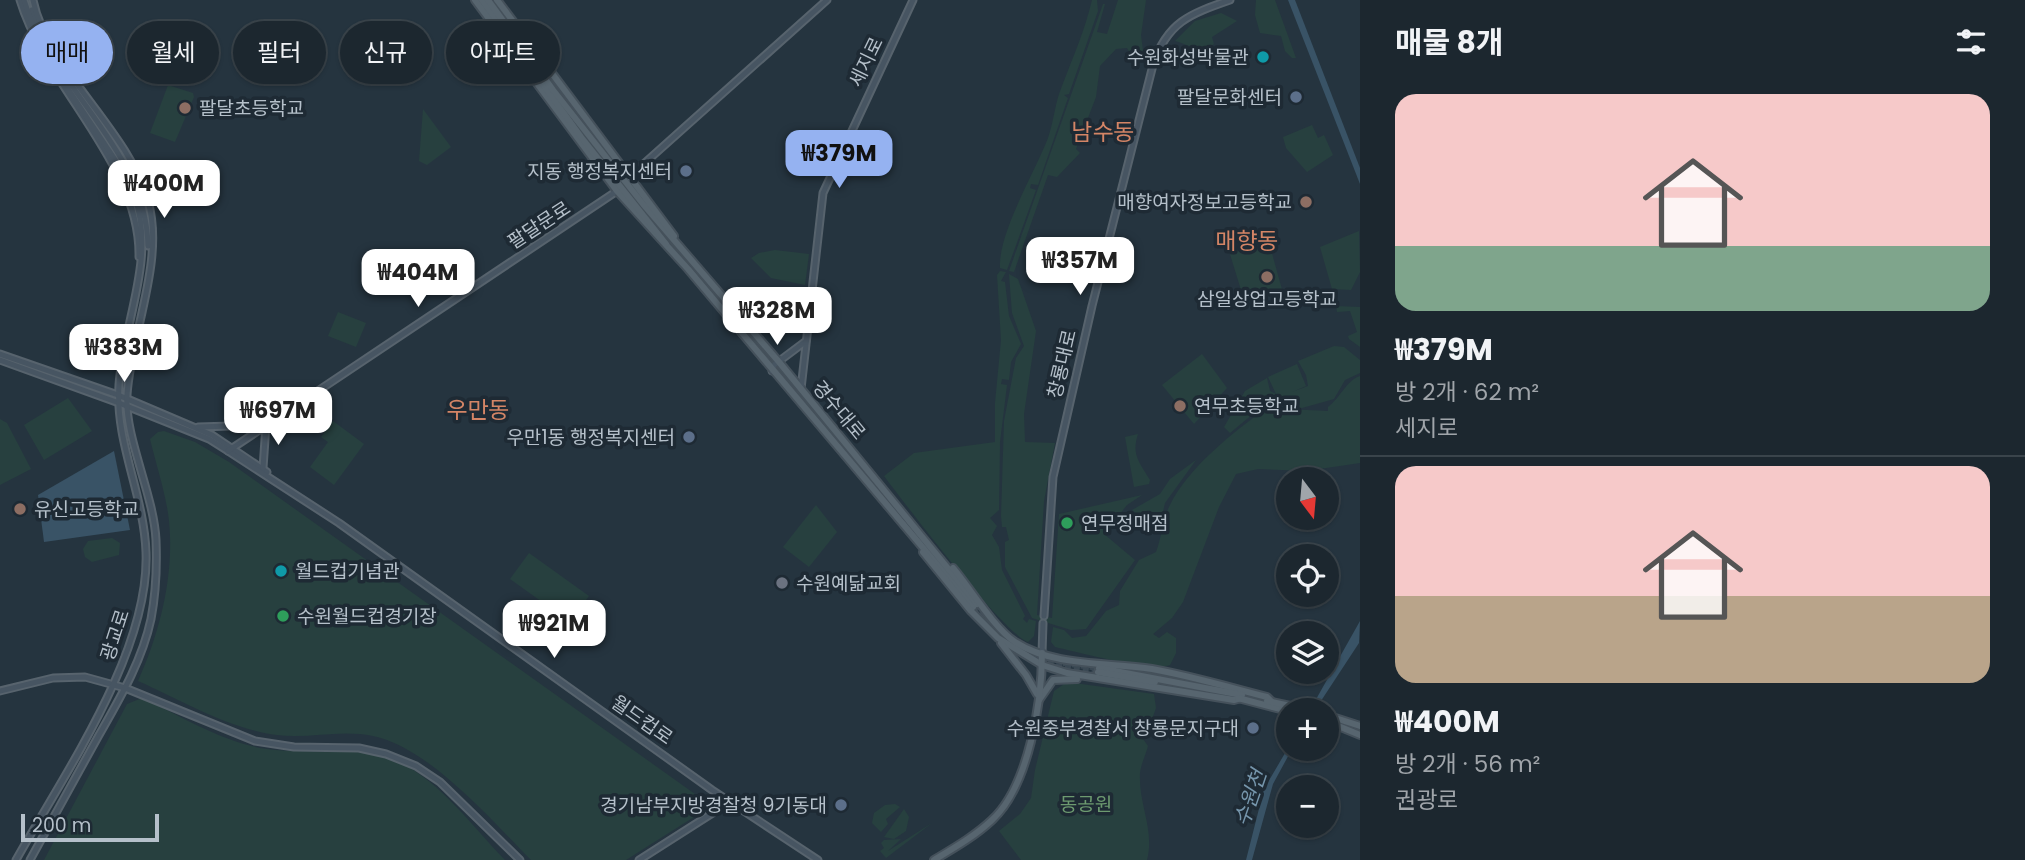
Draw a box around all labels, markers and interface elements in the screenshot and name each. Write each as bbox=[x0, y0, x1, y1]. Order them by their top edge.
chip: 매매 bbox=[21, 21, 113, 84]
chip: 월세 bbox=[127, 21, 219, 84]
chip: 필터 bbox=[233, 21, 326, 84]
chip: 신규 bbox=[340, 21, 432, 84]
chip: 아파트 bbox=[446, 21, 560, 84]
text: 매물 8개 bbox=[1395, 21, 1504, 64]
icon: filters bbox=[1952, 23, 1990, 61]
street label: 세지로 bbox=[842, 33, 890, 91]
place label: 수원화성박물관 bbox=[1127, 44, 1249, 71]
marker: 수원화성박물관 bbox=[1255, 49, 1271, 65]
place label: 팔달문화센터 bbox=[1177, 84, 1282, 111]
marker: 팔달문화센터 bbox=[1288, 89, 1304, 105]
place label: 팔달초등학교 bbox=[199, 95, 304, 122]
marker: 팔달초등학교 bbox=[177, 100, 193, 116]
district label: 남수동 bbox=[1071, 116, 1135, 148]
pin: ₩379M bbox=[790, 130, 888, 190]
text: ₩379M bbox=[801, 137, 877, 169]
icon: home bbox=[1630, 140, 1756, 266]
place label: 지동 행정복지센터 bbox=[527, 158, 672, 185]
pin: ₩400M bbox=[115, 160, 213, 220]
marker: 지동 행정복지센터 bbox=[678, 163, 694, 179]
text: ₩400M bbox=[124, 167, 204, 199]
place label: 매향여자정보고등학교 bbox=[1117, 189, 1292, 216]
marker: 매향여자정보고등학교 bbox=[1298, 194, 1314, 210]
street label: 팔달문로 bbox=[502, 195, 576, 255]
district label: 매향동 bbox=[1215, 225, 1279, 257]
pin: ₩357M bbox=[1031, 238, 1129, 297]
text: ₩357M bbox=[1042, 244, 1118, 276]
pin: ₩404M bbox=[369, 250, 467, 309]
text: ₩404M bbox=[378, 256, 458, 288]
marker: 삼일상업고등학교 bbox=[1259, 269, 1275, 285]
place label: 삼일상업고등학교 bbox=[1197, 286, 1337, 313]
pin: ₩328M bbox=[728, 288, 826, 347]
text: ₩328M bbox=[739, 294, 815, 326]
pin: ₩383M bbox=[75, 324, 173, 384]
street label: 창룡대로 bbox=[1041, 327, 1083, 401]
text: ₩379M bbox=[1395, 328, 1493, 371]
text: ₩383M bbox=[85, 331, 163, 363]
street label: 경수대로 bbox=[806, 375, 872, 445]
text: 방 2개 · 62 m² bbox=[1395, 376, 1539, 408]
pin: ₩697M bbox=[229, 388, 327, 447]
place label: 연무초등학교 bbox=[1194, 393, 1299, 420]
text: ₩697M bbox=[240, 394, 316, 426]
district label: 우만동 bbox=[446, 394, 510, 426]
marker: 연무초등학교 bbox=[1172, 398, 1188, 414]
text: 세지로 bbox=[1395, 412, 1458, 444]
place label: 우만1동 행정복지센터 bbox=[507, 424, 675, 451]
marker: 우만1동 행정복지센터 bbox=[681, 429, 697, 445]
north arrow bbox=[1276, 467, 1339, 530]
map controls bbox=[1276, 467, 1339, 838]
place label: 유신고등학교 bbox=[34, 496, 139, 523]
marker: 유신고등학교 bbox=[12, 501, 28, 517]
place label: 연무정매점 bbox=[1081, 510, 1168, 537]
icon: home bbox=[1630, 512, 1756, 638]
marker: 연무정매점 bbox=[1059, 515, 1075, 531]
button: locate bbox=[1276, 544, 1339, 607]
place label: 월드컵기념관 bbox=[295, 558, 400, 585]
marker: 월드컵기념관 bbox=[273, 563, 289, 579]
place label: 수원예닮교회 bbox=[796, 570, 901, 597]
marker: 수원예닮교회 bbox=[774, 575, 790, 591]
pin: ₩921M bbox=[505, 600, 603, 660]
place label: 수원월드컵경기장 bbox=[297, 603, 437, 630]
street label: 광교로 bbox=[94, 606, 136, 664]
text: ₩921M bbox=[519, 607, 589, 639]
marker: 수원월드컵경기장 bbox=[275, 608, 291, 624]
button: layers bbox=[1276, 621, 1339, 684]
street label: 월드컵로 bbox=[606, 689, 678, 751]
button: + bbox=[1276, 698, 1339, 761]
text: ₩400M bbox=[1395, 700, 1500, 743]
place label: 수원중부경찰서 창룡문지구대 bbox=[1007, 715, 1239, 742]
marker: 수원중부경찰서 창룡문지구대 bbox=[1245, 720, 1261, 736]
text: 방 2개 · 56 m² bbox=[1395, 748, 1540, 780]
water label: 수원천 bbox=[1227, 763, 1274, 830]
button: − bbox=[1276, 775, 1339, 838]
text: 권광로 bbox=[1395, 784, 1458, 816]
park label: 동공원 bbox=[1060, 791, 1112, 818]
place label: 경기남부지방경찰청 9기동대 bbox=[600, 792, 827, 819]
marker: 경기남부지방경찰청 9기동대 bbox=[833, 797, 849, 813]
scale bar bbox=[21, 811, 159, 843]
text: 200 m bbox=[32, 812, 91, 839]

